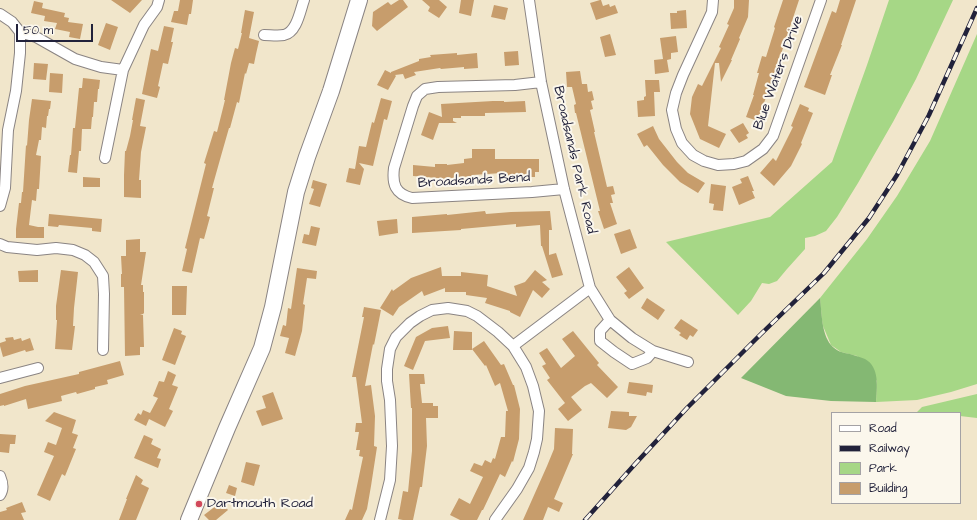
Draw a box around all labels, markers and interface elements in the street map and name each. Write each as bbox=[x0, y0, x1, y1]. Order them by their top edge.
street label: Blue Waters Drive bbox=[751, 14, 807, 132]
scale bar bbox=[18, 16, 95, 42]
text: 50 m bbox=[23, 22, 53, 39]
street label: Broadsands Park Road bbox=[549, 85, 599, 235]
street label: Broadsands Bend bbox=[417, 170, 531, 192]
legend bbox=[831, 412, 961, 504]
text: Road bbox=[869, 420, 897, 437]
text: Railway bbox=[869, 440, 910, 457]
text: Park bbox=[869, 460, 897, 477]
text: Building bbox=[869, 480, 907, 497]
place label: Dartmouth Road bbox=[207, 496, 313, 512]
marker: Dartmouth Road bbox=[194, 499, 204, 509]

